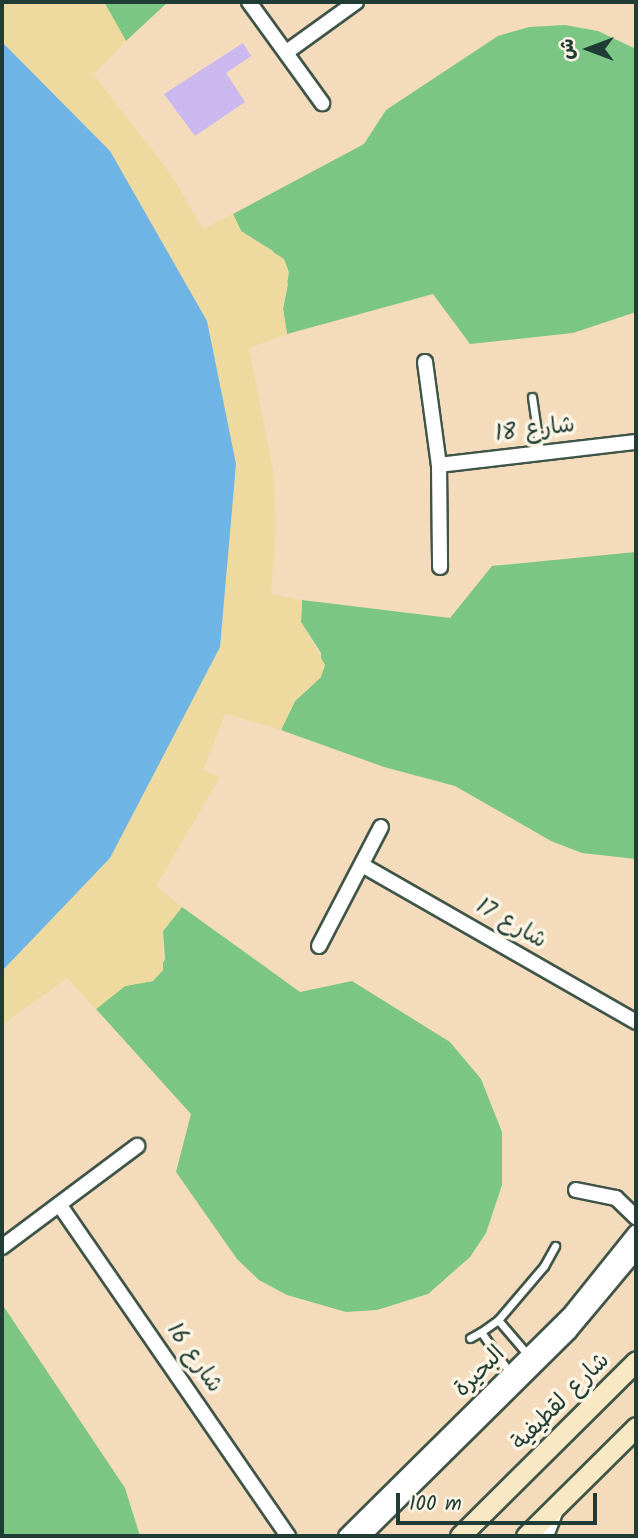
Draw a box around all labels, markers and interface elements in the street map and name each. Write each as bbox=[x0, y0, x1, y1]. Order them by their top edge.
north arrow bbox=[554, 14, 624, 84]
text: ش bbox=[553, 39, 583, 59]
street label: شارع 18 bbox=[494, 411, 576, 449]
street label: شارع 17 bbox=[471, 893, 551, 955]
street label: شارع 16 bbox=[160, 1318, 228, 1398]
street label: البحيرة bbox=[449, 1341, 511, 1403]
street label: شارع لقطيفية bbox=[506, 1347, 616, 1457]
scale bar bbox=[400, 1478, 601, 1522]
text: 100 m bbox=[409, 1488, 462, 1521]

